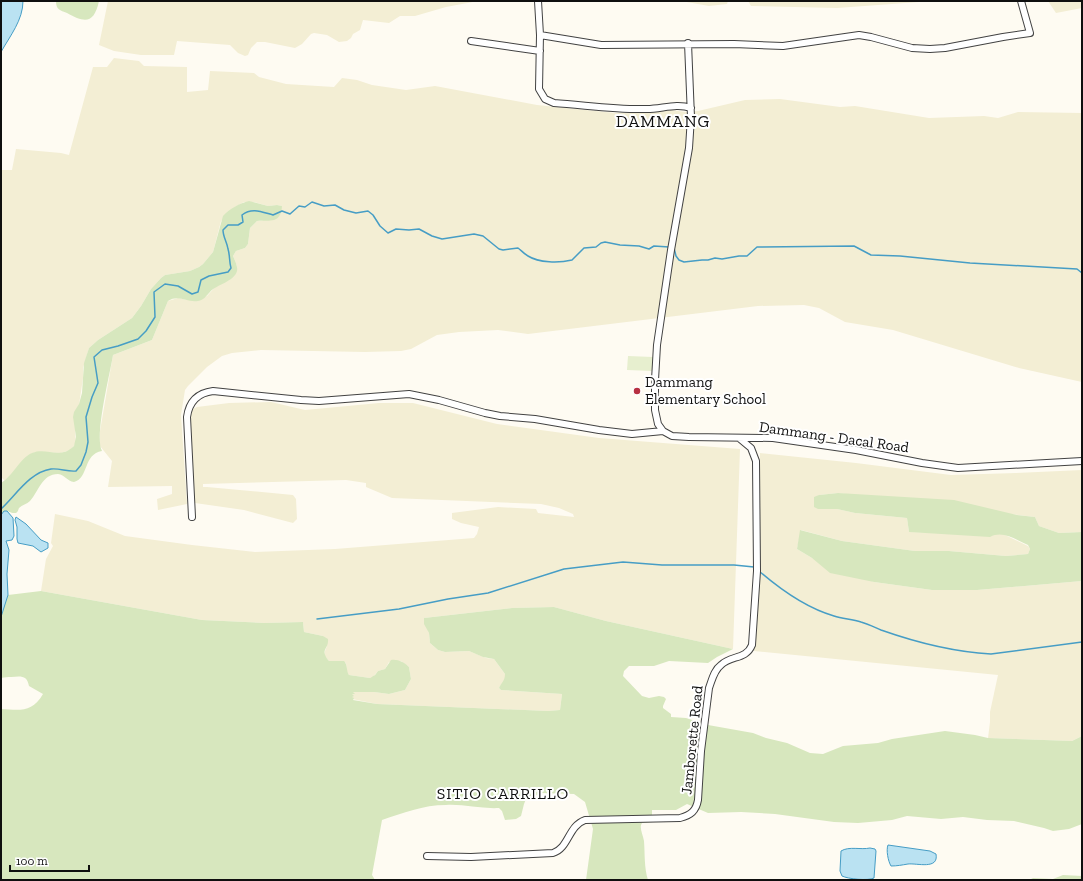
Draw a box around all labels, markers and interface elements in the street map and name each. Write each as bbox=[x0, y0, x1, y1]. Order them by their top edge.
district label: DAMMANG bbox=[616, 111, 710, 131]
place label: Dammang Elementary School bbox=[645, 373, 766, 408]
marker: Dammang Elementary School bbox=[632, 386, 642, 396]
street label: Dammang - Dacal Road bbox=[758, 418, 911, 457]
street label: Jamborette Road bbox=[677, 684, 707, 795]
district label: SITIO CARRILLO bbox=[437, 784, 569, 803]
scale bar bbox=[10, 847, 89, 873]
text: 100 m bbox=[16, 854, 48, 868]

